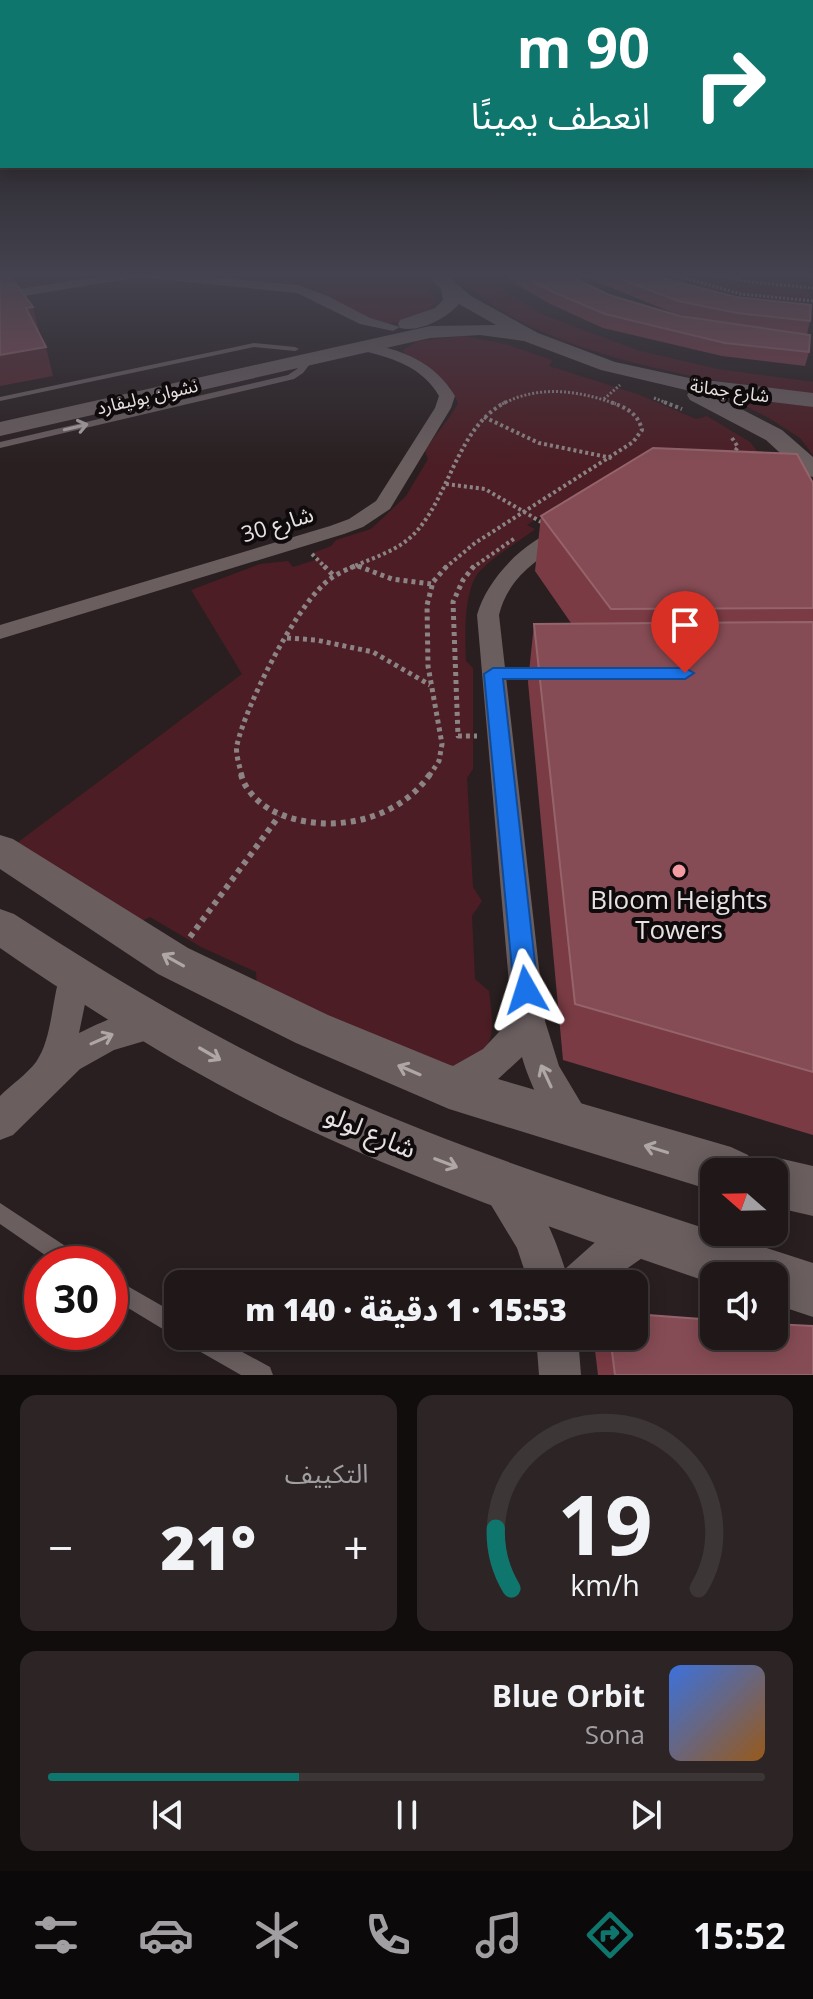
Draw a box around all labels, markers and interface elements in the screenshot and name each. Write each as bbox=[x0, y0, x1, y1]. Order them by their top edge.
text: 90 m bbox=[516, 8, 650, 84]
icon: right bbox=[678, 32, 782, 136]
text: انعطف يمينًا bbox=[471, 91, 650, 140]
street label: نشوان بوليفارد bbox=[94, 373, 200, 419]
street label: شارع جمانة bbox=[689, 373, 771, 410]
one-way arrow bbox=[63, 419, 88, 434]
street label: شارع 30 bbox=[237, 498, 318, 551]
pin bbox=[651, 591, 719, 673]
icon: arrive bbox=[663, 603, 707, 647]
marker: Bloom Heights Towers bbox=[670, 862, 688, 880]
place label: Bloom Heights Towers bbox=[590, 881, 768, 947]
position arrow bbox=[484, 948, 568, 1032]
one-way arrow bbox=[162, 952, 186, 967]
one-way arrow bbox=[89, 1031, 114, 1046]
one-way arrow bbox=[198, 1046, 221, 1062]
one-way arrow bbox=[397, 1062, 422, 1076]
one-way arrow bbox=[538, 1064, 553, 1088]
street label: شارع لولو bbox=[319, 1096, 422, 1168]
one-way arrow bbox=[644, 1141, 669, 1156]
one-way arrow bbox=[433, 1157, 458, 1171]
north arrow bbox=[700, 1158, 788, 1246]
map controls bbox=[700, 1158, 788, 1350]
speed limit sign: 30 bbox=[24, 1246, 128, 1350]
button: sound bbox=[700, 1262, 788, 1350]
text: 15:53 · 1 دقيقة · 140 m bbox=[245, 1289, 567, 1330]
text: التكييف bbox=[285, 1455, 369, 1491]
text: 19 bbox=[557, 1466, 652, 1579]
text: 21° bbox=[160, 1506, 256, 1588]
text: − bbox=[48, 1517, 73, 1577]
text: + bbox=[343, 1517, 369, 1577]
text: km/h bbox=[570, 1565, 639, 1604]
text: Blue Orbit bbox=[492, 1675, 645, 1716]
text: Sona bbox=[585, 1716, 645, 1752]
icon: previous bbox=[146, 1793, 190, 1837]
icon: pause bbox=[385, 1793, 429, 1837]
icon: next bbox=[624, 1793, 668, 1837]
icon: filters bbox=[28, 1907, 84, 1963]
icon: car bbox=[138, 1907, 194, 1963]
icon: climate bbox=[249, 1907, 305, 1963]
icon: phone bbox=[360, 1907, 416, 1963]
icon: music bbox=[471, 1907, 527, 1963]
icon: directions bbox=[582, 1907, 638, 1963]
text: 15:52 bbox=[693, 1911, 786, 1960]

